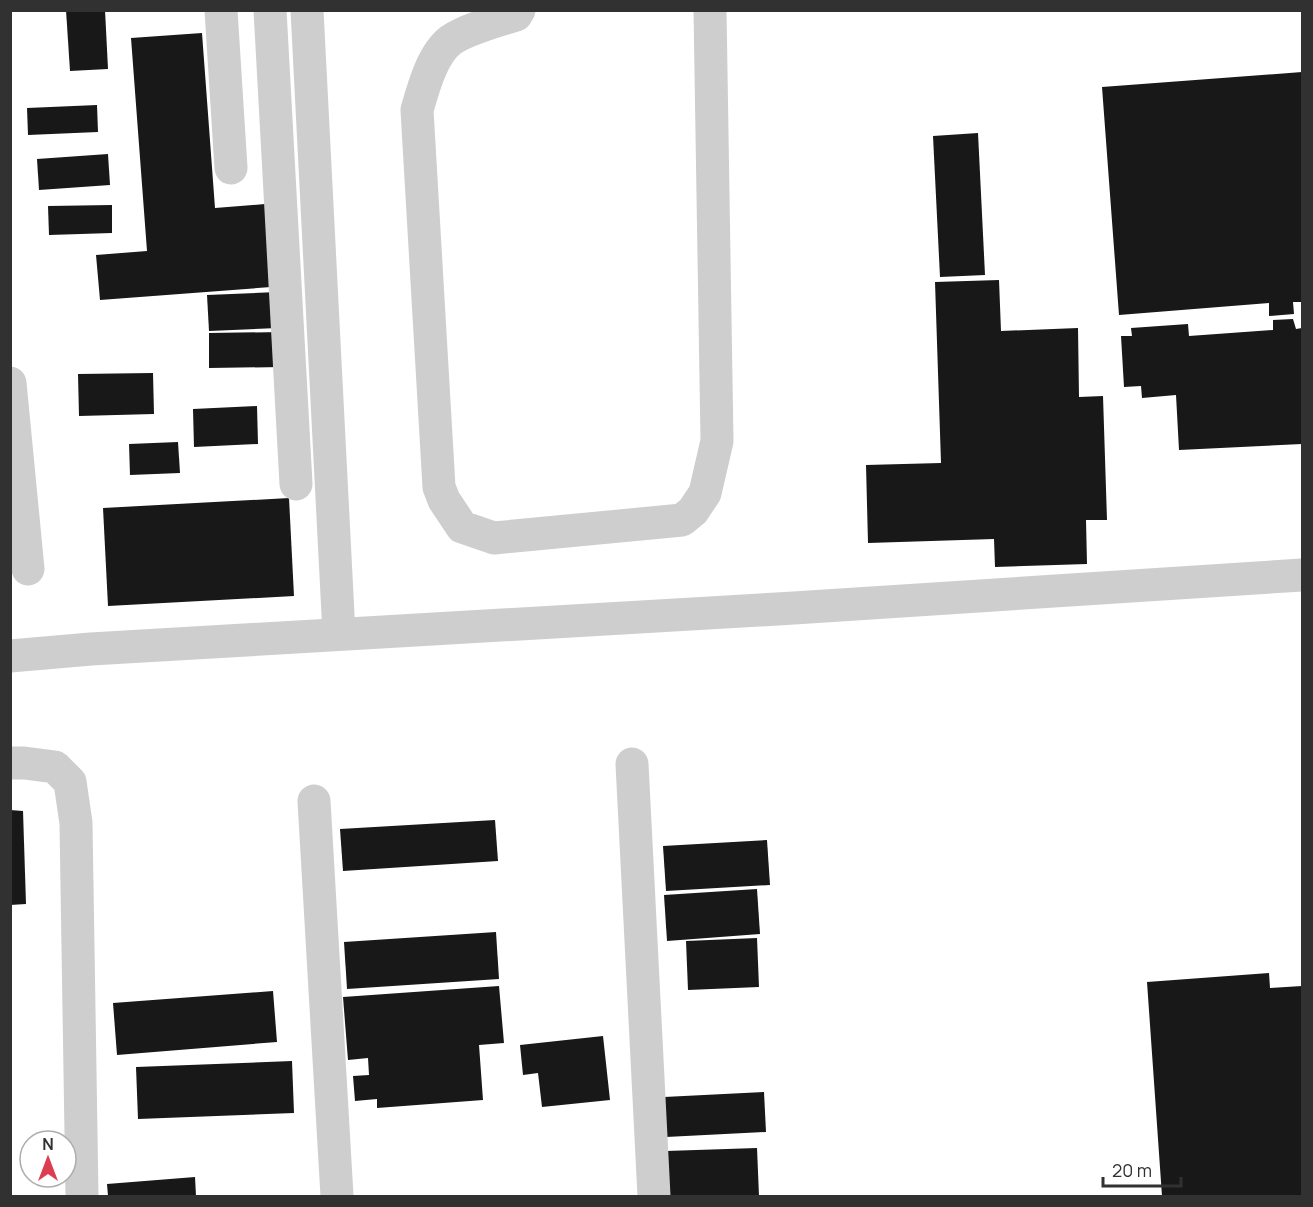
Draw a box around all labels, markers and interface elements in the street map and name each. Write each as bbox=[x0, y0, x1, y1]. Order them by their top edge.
north arrow bbox=[18, 1129, 78, 1189]
text: N bbox=[42, 1133, 54, 1155]
scale bar bbox=[1103, 1150, 1181, 1188]
text: 20 m bbox=[1112, 1158, 1152, 1182]

